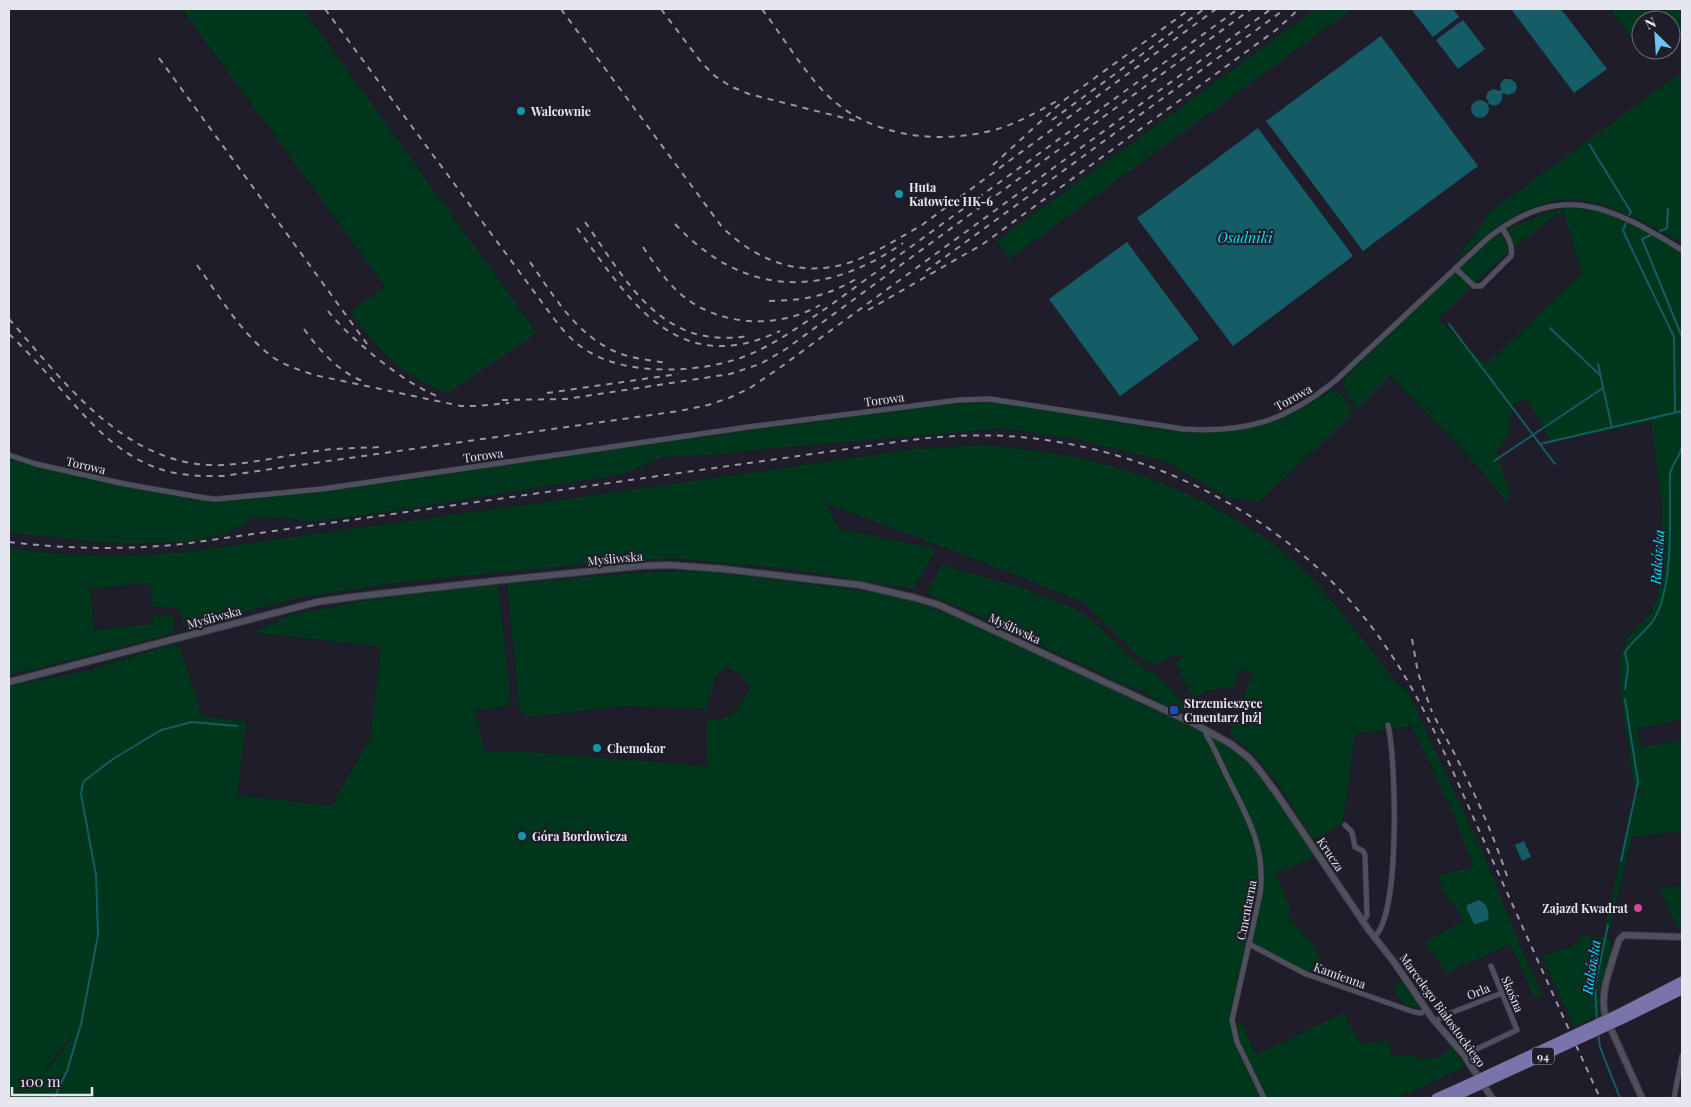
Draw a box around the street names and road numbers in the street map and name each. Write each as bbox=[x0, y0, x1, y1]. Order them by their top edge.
street label: Torowa bbox=[1272, 380, 1314, 414]
street label: Torowa bbox=[863, 388, 905, 410]
street label: Torowa bbox=[462, 444, 504, 466]
street label: Torowa bbox=[65, 453, 107, 477]
street label: Myśliwska bbox=[587, 548, 643, 568]
street label: Myśliwska bbox=[185, 602, 243, 632]
street label: Myśliwska bbox=[986, 609, 1044, 647]
street label: Krucza bbox=[1314, 834, 1348, 874]
street label: Cmentarna bbox=[1232, 879, 1260, 941]
street label: Marcelego Białostockiego bbox=[1396, 950, 1490, 1070]
street label: Kamienna bbox=[1312, 958, 1368, 992]
street label: Skośna bbox=[1498, 973, 1528, 1015]
street label: Orla bbox=[1464, 979, 1492, 1003]
road number: 94 bbox=[1532, 1048, 1554, 1064]

